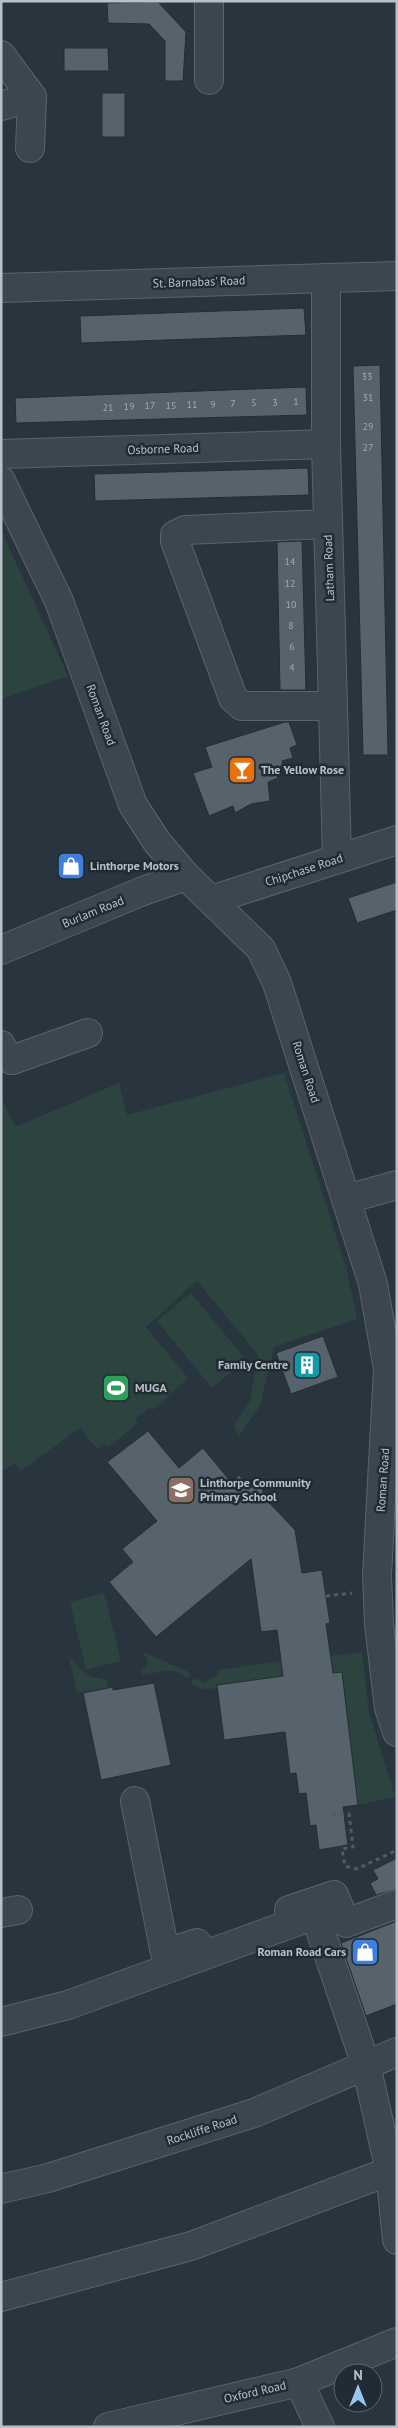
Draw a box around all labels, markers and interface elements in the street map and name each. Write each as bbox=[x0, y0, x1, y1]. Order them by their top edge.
street label: St. Barnabas' Road bbox=[152, 272, 246, 291]
house number: 33 bbox=[362, 370, 372, 383]
house number: 31 bbox=[363, 391, 373, 404]
house number: 1 bbox=[293, 395, 299, 408]
house number: 5 bbox=[251, 396, 257, 409]
house number: 3 bbox=[272, 396, 278, 409]
house number: 7 bbox=[230, 397, 236, 410]
house number: 11 bbox=[187, 398, 197, 411]
house number: 9 bbox=[210, 398, 216, 411]
house number: 17 bbox=[145, 399, 155, 412]
house number: 15 bbox=[166, 399, 176, 412]
house number: 19 bbox=[124, 400, 134, 413]
house number: 21 bbox=[103, 401, 113, 414]
house number: 29 bbox=[363, 420, 373, 433]
street label: Osborne Road bbox=[127, 440, 199, 457]
house number: 27 bbox=[363, 441, 373, 454]
street label: Latham Road bbox=[320, 534, 337, 602]
house number: 14 bbox=[285, 555, 296, 568]
house number: 12 bbox=[285, 577, 295, 590]
house number: 10 bbox=[286, 598, 297, 611]
house number: 8 bbox=[288, 619, 294, 632]
house number: 6 bbox=[289, 640, 295, 653]
house number: 4 bbox=[289, 661, 295, 674]
street label: Roman Road bbox=[83, 682, 119, 747]
bar icon: The Yellow Rose bbox=[227, 755, 257, 785]
place label: The Yellow Rose bbox=[261, 762, 344, 777]
street label: Chipchase Road bbox=[263, 850, 345, 889]
shop icon: Linthorpe Motors bbox=[56, 851, 86, 881]
place label: Linthorpe Motors bbox=[90, 858, 179, 873]
street label: Burlam Road bbox=[60, 892, 126, 931]
street label: Roman Road bbox=[289, 1039, 323, 1105]
building icon: Family Centre bbox=[292, 1350, 322, 1380]
place label: Family Centre bbox=[218, 1357, 288, 1372]
sports icon: MUGA bbox=[101, 1373, 131, 1403]
place label: MUGA bbox=[135, 1380, 167, 1395]
street label: Roman Road bbox=[373, 1448, 392, 1512]
school or university icon: Linthorpe Community Primary School bbox=[166, 1475, 196, 1505]
place label: Linthorpe Community Primary School bbox=[200, 1475, 311, 1504]
shop icon: Roman Road Cars bbox=[350, 1937, 380, 1967]
place label: Roman Road Cars bbox=[258, 1944, 346, 1959]
street label: Rockliffe Road bbox=[165, 2111, 239, 2148]
north arrow bbox=[333, 2363, 383, 2413]
text: N bbox=[353, 2366, 363, 2384]
street label: Oxford Road bbox=[222, 2377, 287, 2406]

